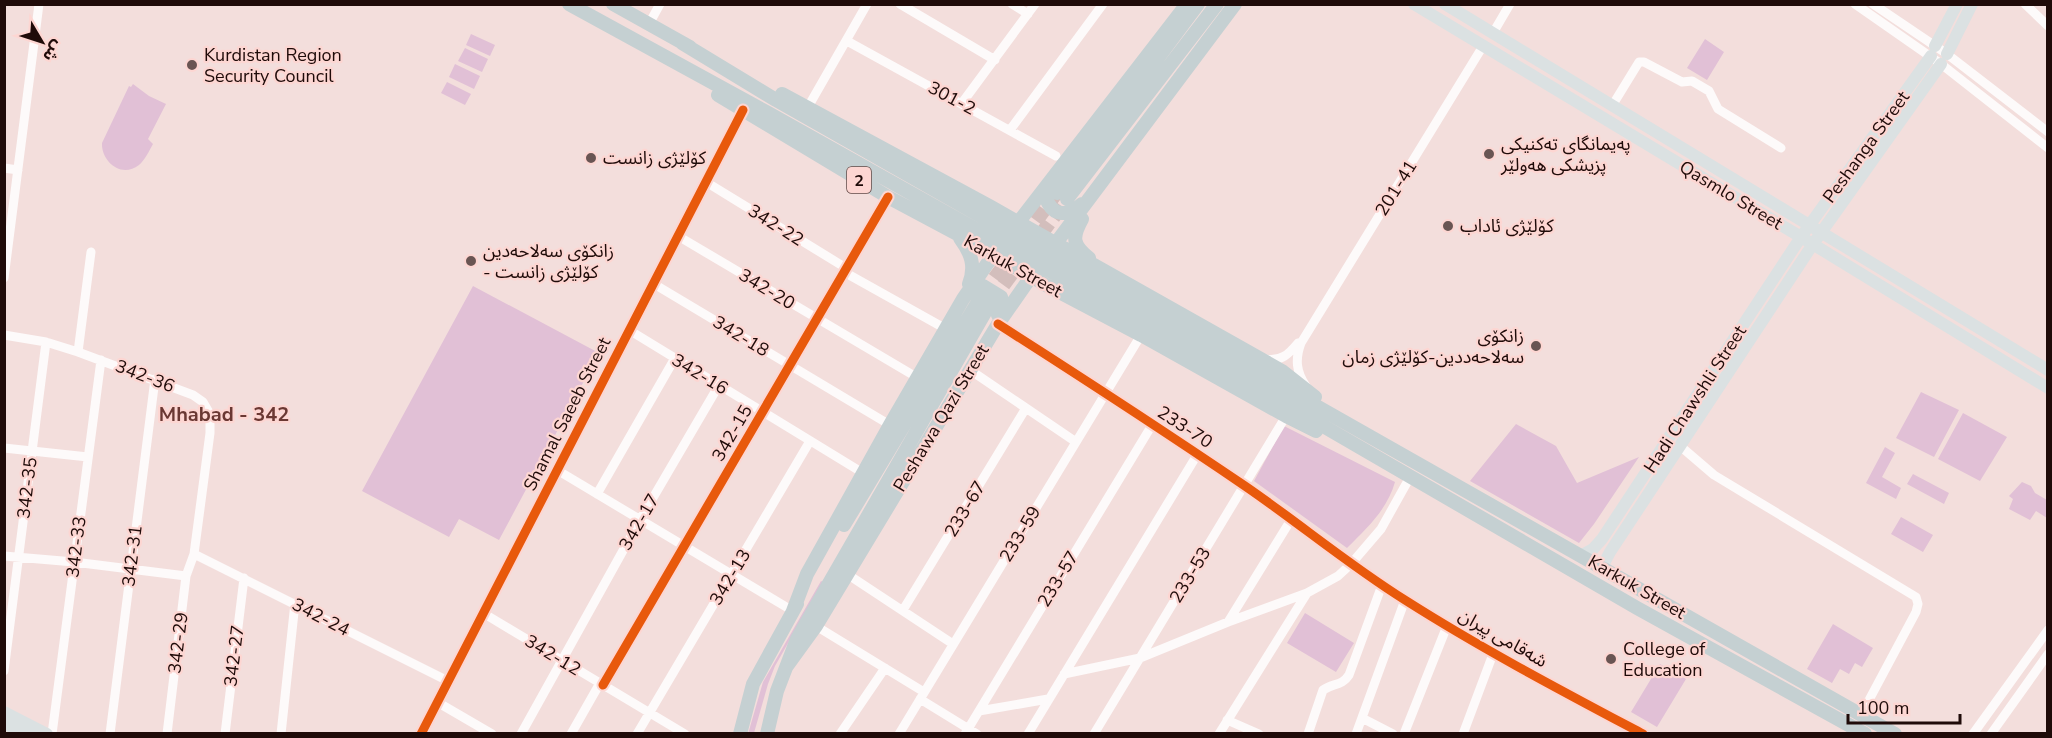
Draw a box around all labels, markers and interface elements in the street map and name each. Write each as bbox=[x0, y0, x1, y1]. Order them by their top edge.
north arrow bbox=[12, 12, 72, 72]
text: ش bbox=[37, 35, 68, 66]
place label: Kurdistan Region Security Council bbox=[204, 43, 342, 88]
marker: Kurdistan Region Security Council bbox=[185, 58, 199, 72]
street label: 301-2 bbox=[924, 75, 980, 121]
street label: Peshanga Street bbox=[1817, 86, 1915, 208]
place label: پەیمانگای تەکنیکی پزیشکی هەولێر bbox=[1500, 132, 1631, 177]
place label: کۆلێژی زانست bbox=[603, 146, 707, 170]
marker: پەیمانگای تەکنیکی پزیشکی هەولێر bbox=[1482, 147, 1496, 161]
marker: کۆلێژی زانست bbox=[584, 151, 598, 165]
street label: Qasmlo Street bbox=[1675, 155, 1788, 236]
street label: 201-41 bbox=[1369, 156, 1423, 220]
road number: 2 bbox=[847, 167, 871, 193]
street label: 342-22 bbox=[744, 198, 808, 252]
place label: کۆلێژی ئاداب bbox=[1460, 214, 1554, 238]
marker: کۆلێژی ئاداب bbox=[1441, 219, 1455, 233]
street label: Karkuk Street bbox=[959, 229, 1067, 303]
place label: زانکۆی سەلاحەدین - کۆلێژی زانست bbox=[483, 239, 614, 284]
marker: زانکۆی سەلاحەدین - کۆلێژی زانست bbox=[464, 254, 478, 268]
street label: 342-20 bbox=[734, 263, 800, 315]
street label: 342-18 bbox=[708, 310, 774, 362]
street label: Hadi Chawshli Street bbox=[1638, 320, 1752, 477]
place label: زانکۆی سەلاحەددین-کۆلێژی زمان bbox=[1342, 324, 1524, 369]
street label: Shamal Saeeb Street bbox=[518, 332, 617, 495]
street label: Peshawa Qazi Street bbox=[888, 339, 995, 496]
marker: زانکۆی سەلاحەددین-کۆلێژی زمان bbox=[1529, 339, 1543, 353]
street label: 342-16 bbox=[667, 348, 733, 400]
street label: 342-36 bbox=[112, 354, 178, 398]
street label: 342-15 bbox=[706, 400, 758, 466]
street label: 233-70 bbox=[1153, 400, 1217, 454]
district label: Mhabad - 342 bbox=[159, 401, 289, 428]
street label: 342-35 bbox=[11, 456, 43, 520]
street label: 233-67 bbox=[939, 476, 991, 542]
street label: 342-17 bbox=[613, 489, 665, 555]
street label: 233-59 bbox=[994, 501, 1046, 567]
street label: 342-33 bbox=[60, 515, 92, 579]
street label: 342-31 bbox=[116, 524, 148, 588]
street label: 233-53 bbox=[1164, 542, 1216, 608]
street label: 342-13 bbox=[704, 544, 756, 610]
street label: 233-57 bbox=[1032, 546, 1084, 612]
street label: Karkuk Street bbox=[1584, 549, 1691, 625]
street label: 342-24 bbox=[288, 592, 354, 642]
street label: شەقامی پیران bbox=[1454, 603, 1552, 673]
street label: 342-29 bbox=[162, 611, 194, 675]
street label: 342-27 bbox=[218, 624, 250, 688]
street label: 342-12 bbox=[520, 629, 586, 681]
place label: College of Education bbox=[1623, 637, 1706, 682]
marker: College of Education bbox=[1604, 652, 1618, 666]
scale bar bbox=[1848, 687, 1960, 725]
text: 100 m bbox=[1857, 696, 1909, 720]

